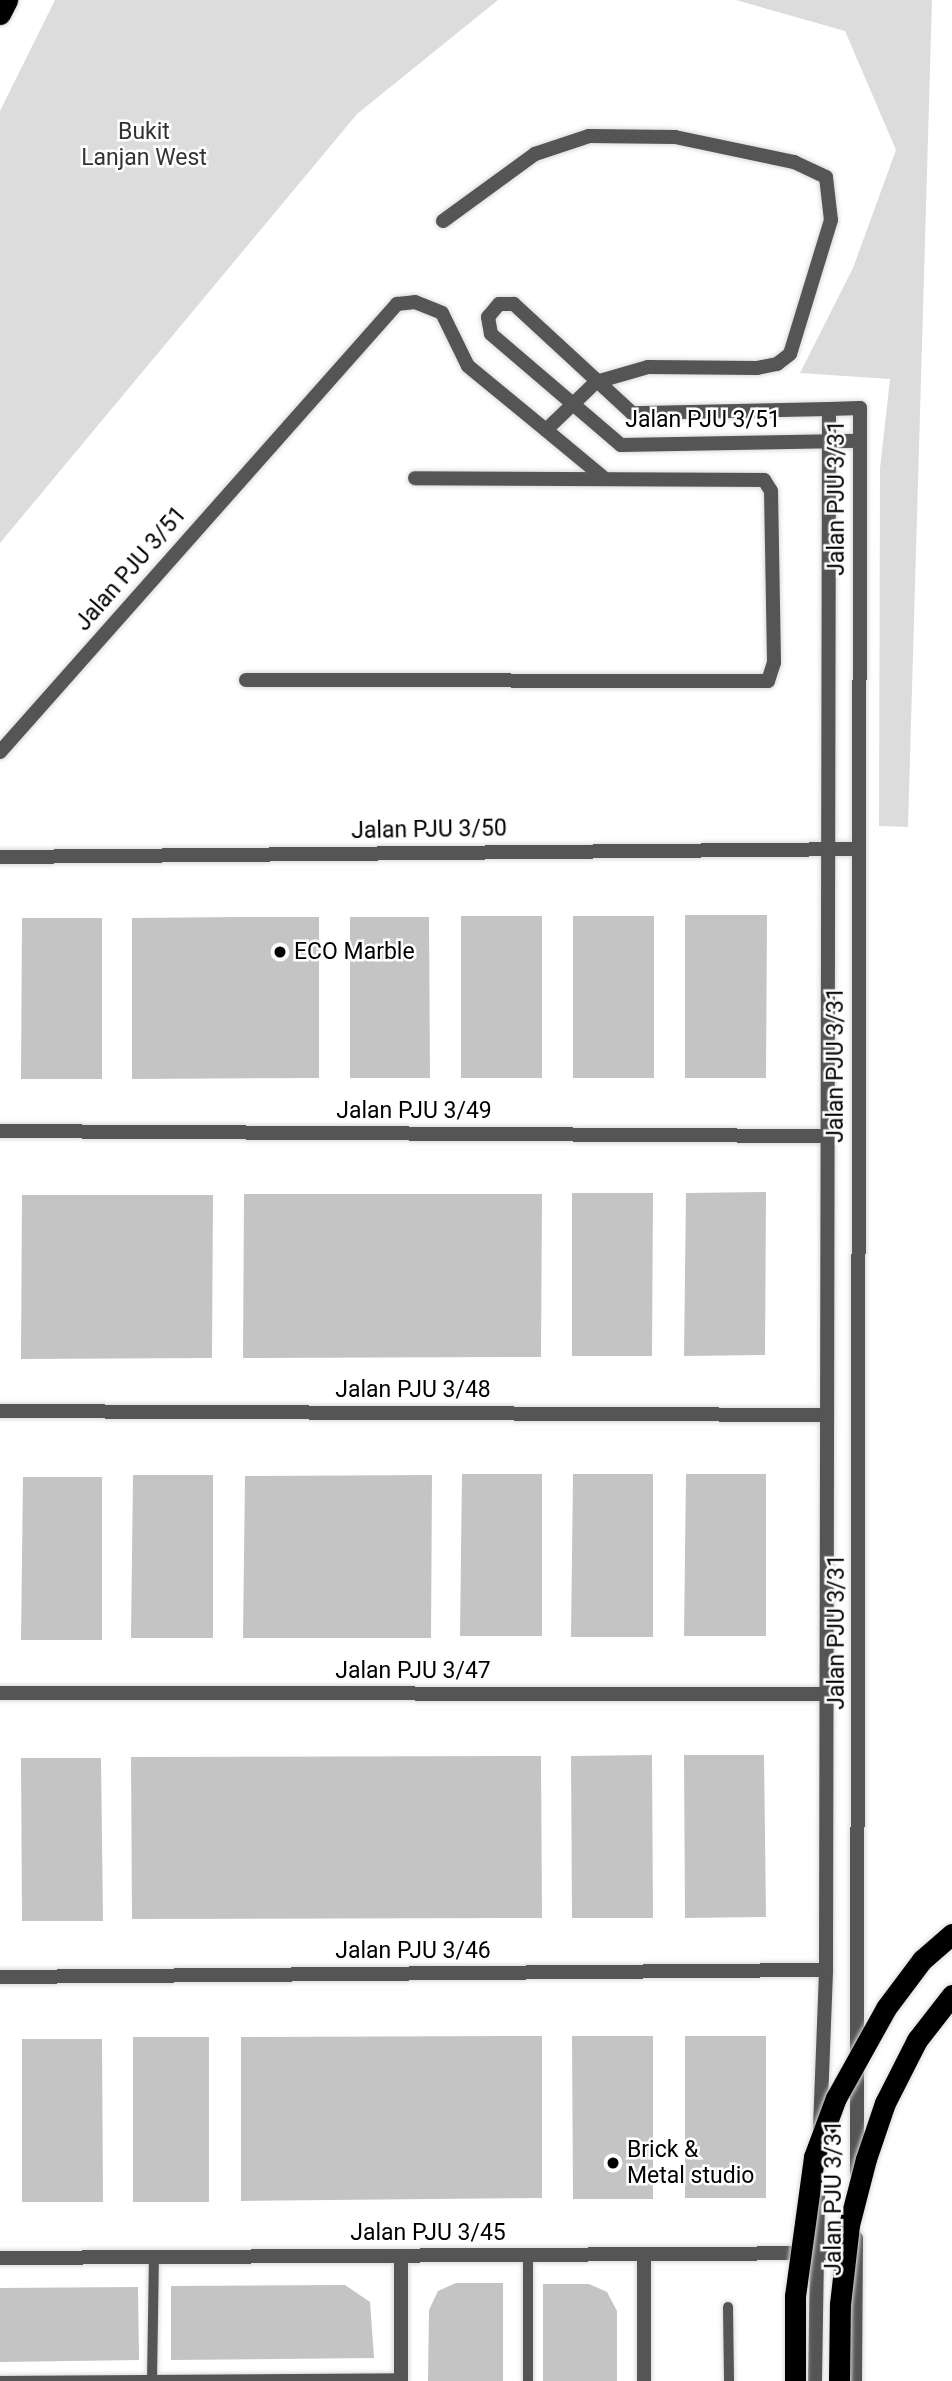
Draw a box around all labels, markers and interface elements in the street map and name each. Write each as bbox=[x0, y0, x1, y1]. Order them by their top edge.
park label: Bukit Lanjan West bbox=[81, 118, 207, 172]
street label: Jalan PJU 3/51 bbox=[625, 406, 781, 434]
street label: Jalan PJU 3/31 bbox=[823, 420, 851, 576]
street label: Jalan PJU 3/51 bbox=[70, 501, 192, 637]
street label: Jalan PJU 3/50 bbox=[351, 815, 507, 845]
place label: ECO Marble bbox=[294, 938, 415, 966]
marker: ECO Marble bbox=[272, 944, 288, 960]
street label: Jalan PJU 3/31 bbox=[822, 987, 850, 1143]
street label: Jalan PJU 3/49 bbox=[336, 1097, 492, 1125]
street label: Jalan PJU 3/48 bbox=[335, 1376, 491, 1404]
street label: Jalan PJU 3/31 bbox=[823, 1554, 851, 1710]
street label: Jalan PJU 3/47 bbox=[335, 1657, 491, 1685]
street label: Jalan PJU 3/46 bbox=[335, 1937, 491, 1965]
street label: Jalan PJU 3/31 bbox=[820, 2120, 848, 2276]
place label: Brick & Metal studio bbox=[627, 2136, 754, 2190]
marker: Brick & Metal studio bbox=[605, 2155, 621, 2171]
street label: Jalan PJU 3/45 bbox=[350, 2219, 506, 2247]

